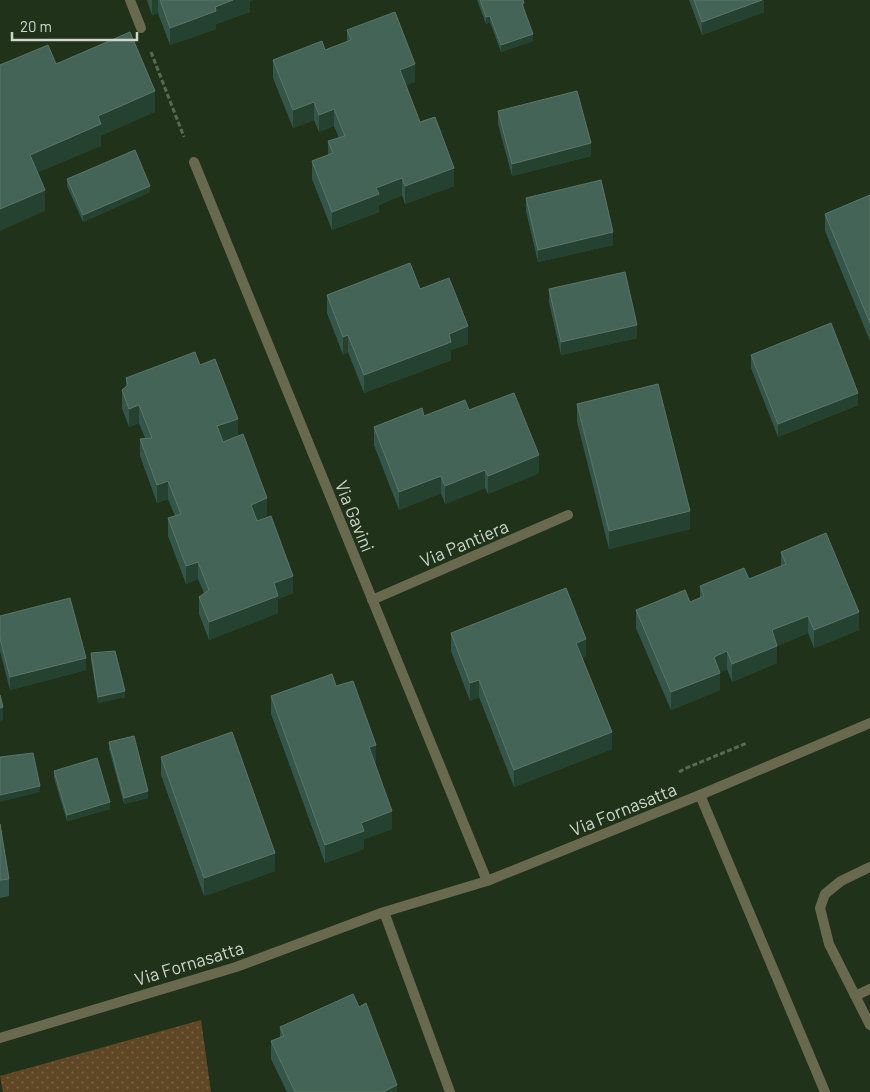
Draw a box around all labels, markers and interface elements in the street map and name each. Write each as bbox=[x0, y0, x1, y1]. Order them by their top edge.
scale bar bbox=[12, 10, 138, 42]
text: 20 m bbox=[20, 17, 52, 35]
street label: Via Gavini bbox=[331, 477, 379, 555]
street label: Via Pantiera bbox=[416, 515, 512, 571]
street label: Via Fornasatta bbox=[567, 778, 679, 840]
street label: Via Fornasatta bbox=[132, 936, 246, 990]

